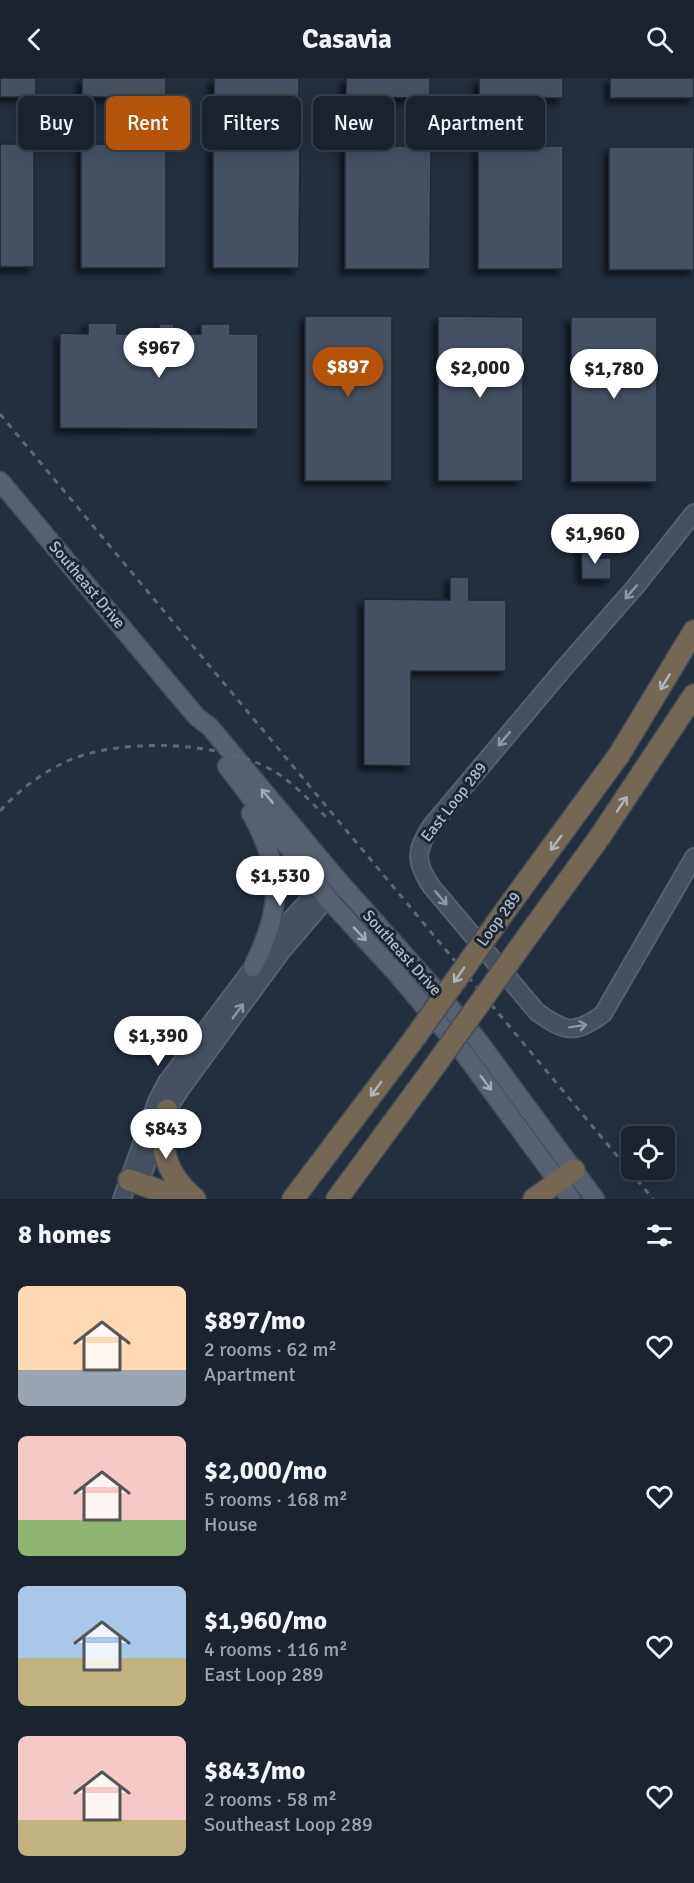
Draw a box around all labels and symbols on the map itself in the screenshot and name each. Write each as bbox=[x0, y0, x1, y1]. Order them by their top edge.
pin: $967 bbox=[123, 328, 195, 379]
pin: $897 bbox=[312, 347, 384, 398]
pin: $2,000 bbox=[431, 348, 529, 399]
pin: $1,780 bbox=[565, 349, 663, 400]
pin: $1,960 bbox=[546, 514, 644, 565]
street label: Southeast Drive bbox=[45, 537, 129, 633]
one-way arrow bbox=[624, 584, 638, 599]
one-way arrow bbox=[658, 673, 670, 690]
one-way arrow bbox=[497, 731, 511, 746]
street label: East Loop 289 bbox=[417, 758, 491, 846]
one-way arrow bbox=[260, 789, 274, 804]
one-way arrow bbox=[616, 797, 628, 813]
one-way arrow bbox=[549, 835, 562, 851]
pin: $1,530 bbox=[231, 856, 329, 907]
street label: Loop 289 bbox=[473, 888, 525, 950]
one-way arrow bbox=[434, 889, 447, 905]
street label: Southeast Drive bbox=[358, 906, 446, 1000]
one-way arrow bbox=[353, 927, 367, 942]
one-way arrow bbox=[453, 967, 465, 983]
one-way arrow bbox=[232, 1004, 244, 1020]
pin: $1,390 bbox=[109, 1016, 207, 1067]
one-way arrow bbox=[568, 1020, 587, 1031]
one-way arrow bbox=[480, 1075, 493, 1091]
one-way arrow bbox=[370, 1081, 382, 1097]
pin: $843 bbox=[130, 1109, 202, 1160]

